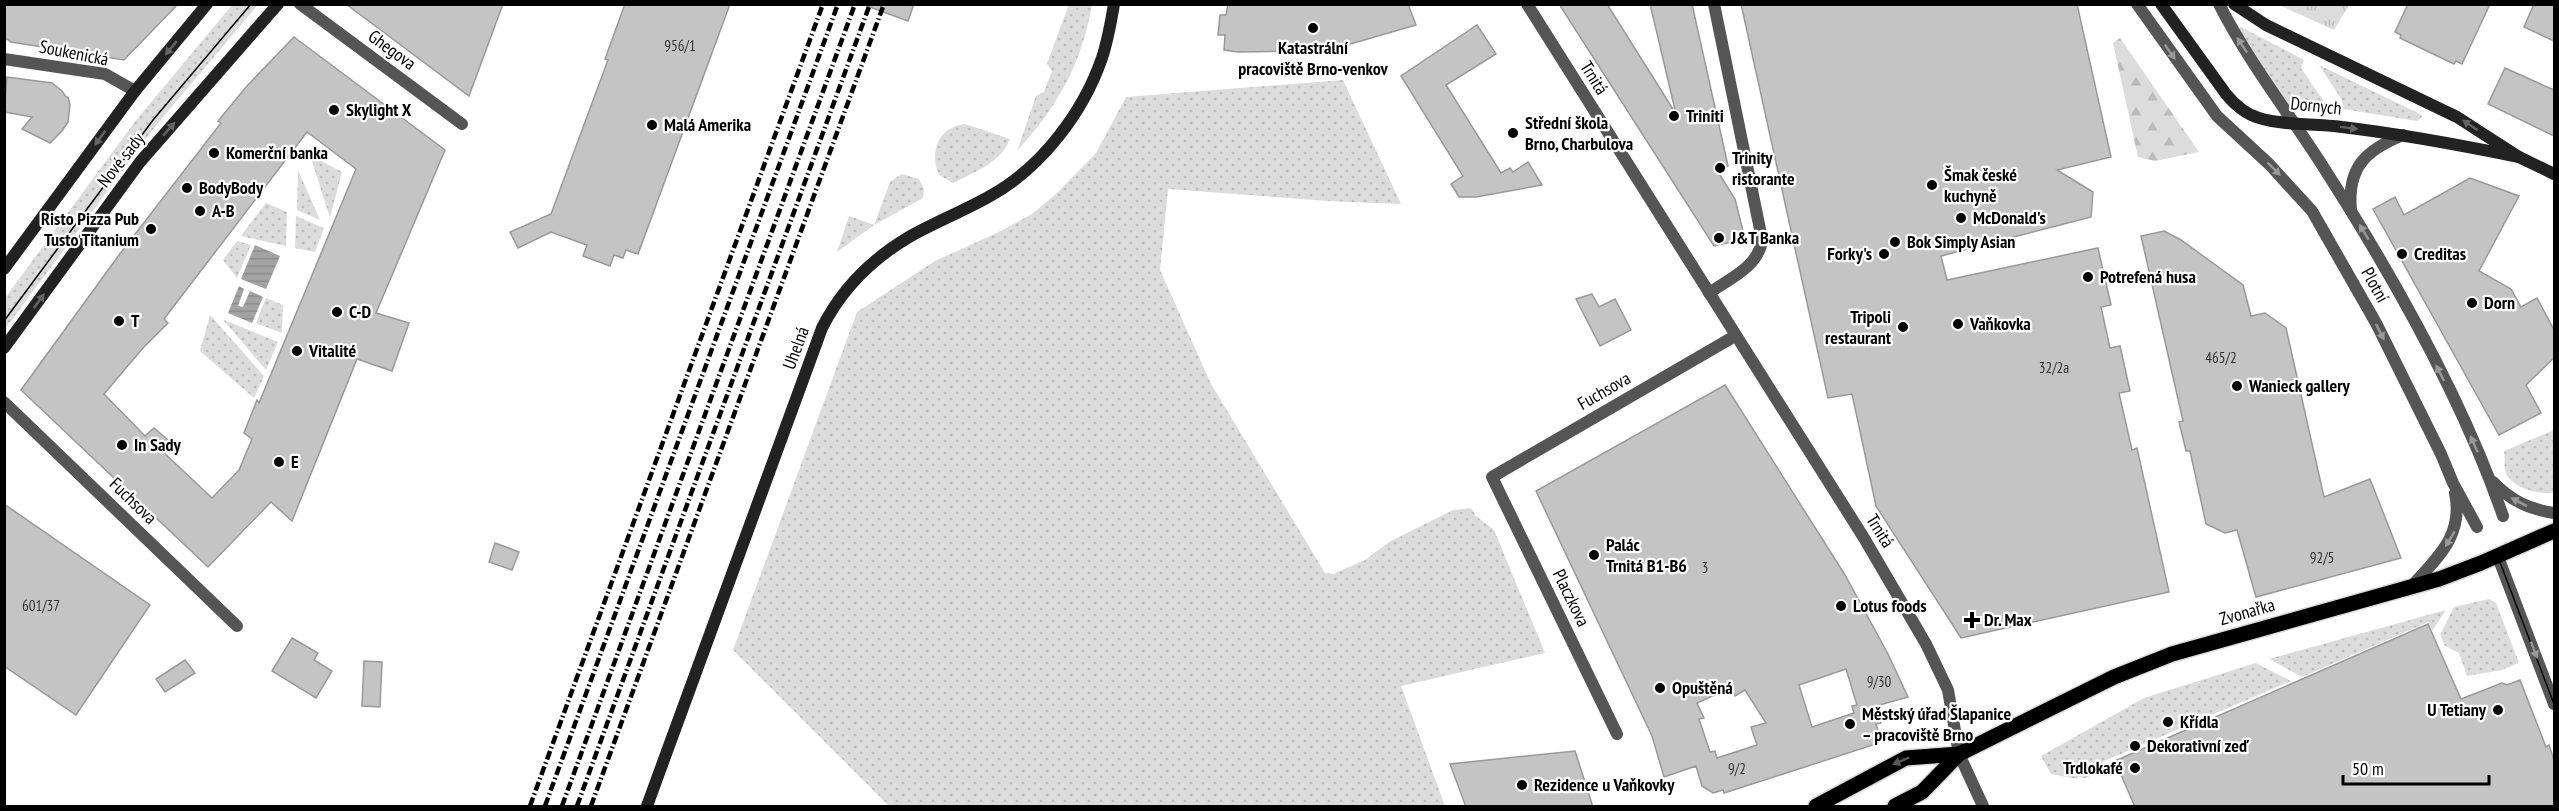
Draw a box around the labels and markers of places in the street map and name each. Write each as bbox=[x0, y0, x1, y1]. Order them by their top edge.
marker: Katastrální pracoviště Brno-venkov bbox=[1306, 21, 1320, 35]
place label: Katastrální pracoviště Brno-venkov bbox=[1238, 36, 1389, 80]
place label: Skylight X bbox=[346, 98, 412, 121]
marker: Skylight X bbox=[327, 103, 341, 117]
place label: Triniti bbox=[1686, 104, 1724, 127]
marker: Triniti bbox=[1667, 109, 1681, 123]
place label: Střední škola Brno, Charbulova bbox=[1525, 111, 1633, 155]
place label: Malá Amerika bbox=[664, 113, 751, 136]
marker: Malá Amerika bbox=[645, 118, 659, 132]
marker: Střední škola Brno, Charbulova bbox=[1506, 126, 1520, 140]
place label: Komerční banka bbox=[226, 141, 328, 164]
marker: Komerční banka bbox=[207, 146, 221, 160]
place label: Trinity ristorante bbox=[1732, 146, 1795, 190]
marker: Trinity ristorante bbox=[1713, 161, 1727, 175]
place label: Šmak české kuchyně bbox=[1944, 163, 2017, 207]
place label: BodyBody bbox=[199, 176, 264, 199]
marker: Šmak české kuchyně bbox=[1925, 178, 1939, 192]
marker: BodyBody bbox=[180, 181, 194, 195]
place label: A-B bbox=[211, 199, 235, 222]
marker: A-B bbox=[193, 204, 207, 218]
place label: McDonald's bbox=[1973, 206, 2046, 229]
place label: Risto Pizza Pub Tusto Titanium bbox=[41, 207, 139, 251]
marker: McDonald's bbox=[1954, 211, 1968, 225]
marker: Risto Pizza Pub Tusto Titanium bbox=[144, 222, 158, 236]
place label: J&T Banka bbox=[1730, 226, 1799, 249]
place label: Bok Simply Asian bbox=[1907, 230, 2015, 253]
marker: J&T Banka bbox=[1712, 231, 1726, 245]
marker: Bok Simply Asian bbox=[1888, 235, 1902, 249]
place label: Forky's bbox=[1827, 242, 1872, 265]
place label: Creditas bbox=[2414, 242, 2466, 265]
marker: Forky's bbox=[1877, 247, 1891, 261]
marker: Creditas bbox=[2395, 247, 2409, 261]
place label: Potrefená husa bbox=[2100, 265, 2196, 288]
marker: Potrefená husa bbox=[2081, 270, 2095, 284]
place label: Dorn bbox=[2484, 291, 2515, 314]
marker: Dorn bbox=[2465, 296, 2479, 310]
place label: C-D bbox=[349, 300, 372, 323]
marker: C-D bbox=[330, 305, 344, 319]
place label: Tripoli restaurant bbox=[1825, 305, 1892, 349]
place label: T bbox=[131, 309, 140, 332]
place label: Vaňkovka bbox=[1969, 312, 2031, 335]
marker: T bbox=[112, 314, 126, 328]
marker: Vaňkovka bbox=[1951, 317, 1965, 331]
marker: Tripoli restaurant bbox=[1896, 320, 1910, 334]
place label: Vitalité bbox=[308, 339, 356, 362]
marker: Vitalité bbox=[290, 344, 304, 358]
place label: Wanieck gallery bbox=[2248, 374, 2351, 397]
marker: Wanieck gallery bbox=[2230, 379, 2244, 393]
place label: In Sady bbox=[134, 433, 181, 456]
marker: In Sady bbox=[115, 438, 129, 452]
place label: E bbox=[291, 450, 299, 473]
marker: E bbox=[272, 455, 286, 469]
place label: Palác Trnitá B1-B6 bbox=[1606, 533, 1687, 577]
marker: Palác Trnitá B1-B6 bbox=[1587, 548, 1601, 562]
place label: Lotus foods bbox=[1853, 594, 1927, 617]
marker: Lotus foods bbox=[1834, 599, 1848, 613]
place label: Dr. Max bbox=[1984, 608, 2032, 631]
marker: Dr. Max bbox=[1965, 613, 1979, 627]
place label: Opuštěná bbox=[1672, 676, 1733, 699]
marker: Opuštěná bbox=[1653, 681, 1667, 695]
place label: U Tetiany bbox=[2427, 698, 2487, 721]
place label: Městský úřad Šlapanice – pracoviště Brno bbox=[1862, 702, 2011, 746]
marker: U Tetiany bbox=[2491, 703, 2505, 717]
place label: Křídla bbox=[2180, 710, 2218, 733]
marker: Křídla bbox=[2161, 715, 2175, 729]
marker: Městský úřad Šlapanice – pracoviště Brno bbox=[1843, 717, 1857, 731]
place label: Dekorativní zeď bbox=[2147, 734, 2250, 757]
marker: Dekorativní zeď bbox=[2128, 739, 2142, 753]
place label: Trdlokafé bbox=[2063, 756, 2123, 779]
marker: Trdlokafé bbox=[2128, 761, 2142, 775]
place label: Rezidence u Vaňkovky bbox=[1534, 773, 1675, 796]
marker: Rezidence u Vaňkovky bbox=[1515, 778, 1529, 792]

